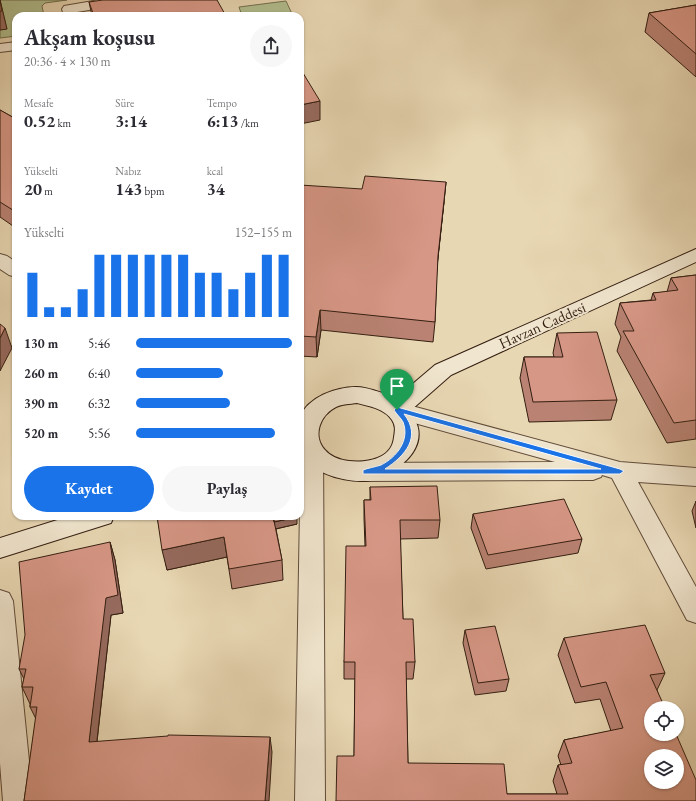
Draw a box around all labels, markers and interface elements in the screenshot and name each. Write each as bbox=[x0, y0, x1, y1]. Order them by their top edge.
text: Akşam koşusu bbox=[24, 23, 155, 52]
button: share bbox=[250, 25, 292, 67]
text: 20:36 · 4 × 130 m bbox=[24, 53, 111, 70]
text: Mesafe bbox=[24, 96, 53, 110]
text: Süre bbox=[115, 96, 134, 110]
text: Tempo bbox=[207, 96, 237, 110]
text: 0.52 bbox=[24, 110, 55, 132]
text: 3:14 bbox=[115, 110, 147, 132]
text: 6:13 bbox=[207, 110, 238, 132]
text: km bbox=[55, 116, 71, 130]
text: /km bbox=[238, 116, 259, 130]
text: Yükselti bbox=[24, 164, 58, 178]
text: Nabız bbox=[115, 164, 141, 178]
text: kcal bbox=[207, 164, 223, 178]
text: 20 bbox=[24, 178, 42, 200]
text: 143 bbox=[115, 178, 142, 200]
text: 34 bbox=[207, 178, 225, 200]
text: m bbox=[42, 184, 53, 198]
text: bpm bbox=[142, 184, 164, 198]
text: Yükselti bbox=[24, 224, 64, 241]
text: 152–155 m bbox=[235, 224, 292, 241]
street label: Havzan Caddesi bbox=[496, 297, 589, 353]
text: 130 m bbox=[24, 335, 58, 352]
text: 5:46 bbox=[88, 335, 110, 352]
text: 260 m bbox=[24, 365, 58, 382]
text: 6:40 bbox=[88, 365, 110, 382]
pin bbox=[380, 369, 414, 410]
icon: arrive bbox=[386, 375, 408, 397]
text: 390 m bbox=[24, 395, 58, 412]
text: 6:32 bbox=[88, 395, 110, 412]
text: 520 m bbox=[24, 425, 58, 442]
text: 5:56 bbox=[88, 425, 110, 442]
button: Kaydet bbox=[24, 466, 154, 512]
button: Paylaş bbox=[162, 466, 292, 512]
map controls bbox=[644, 701, 684, 789]
button: locate bbox=[644, 701, 684, 741]
button: layers bbox=[644, 749, 684, 789]

